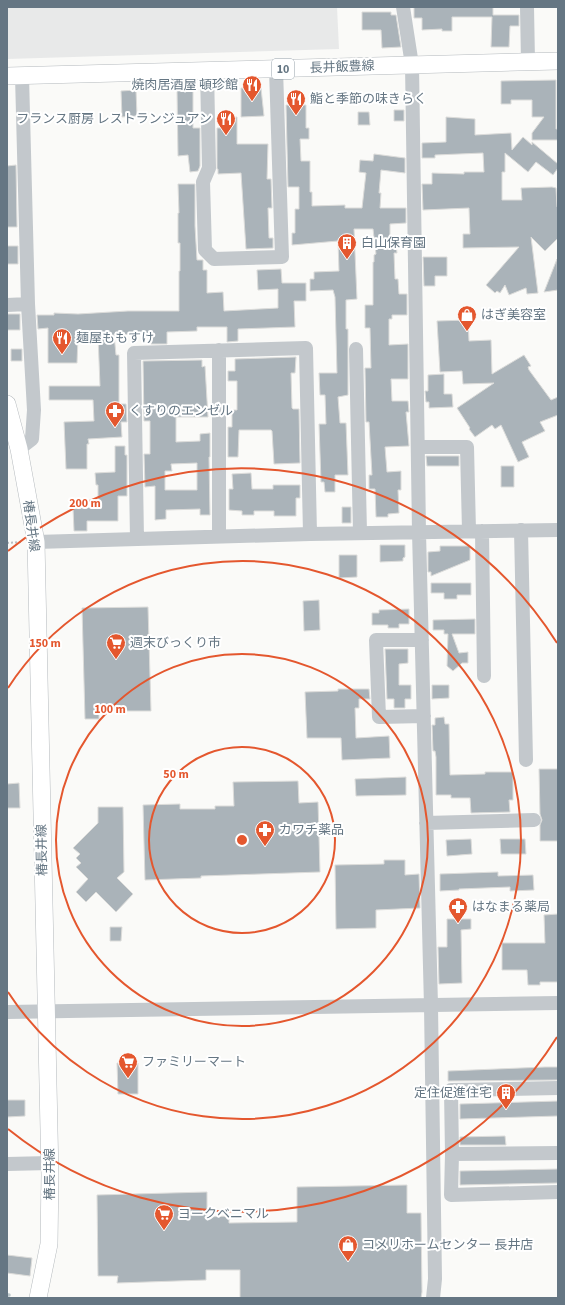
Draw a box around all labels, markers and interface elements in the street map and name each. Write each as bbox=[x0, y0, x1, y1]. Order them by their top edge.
street label: 長井飯豊線 bbox=[309, 57, 375, 77]
road number: 10 bbox=[272, 59, 294, 79]
restaurant icon: 焼肉居酒屋 頓珍館 bbox=[241, 74, 263, 102]
place label: 焼肉居酒屋 頓珍館 bbox=[131, 76, 238, 94]
restaurant icon: 鮨と季節の味きらく bbox=[285, 88, 307, 116]
place label: 鮨と季節の味きらく bbox=[310, 90, 427, 108]
restaurant icon: フランス厨房 レストランジュアン bbox=[215, 108, 237, 136]
place label: フランス厨房 レストランジュアン bbox=[16, 110, 212, 128]
building icon: 白山保育園 bbox=[336, 232, 358, 260]
place label: 白山保育園 bbox=[361, 234, 426, 252]
shop icon: はぎ美容室 bbox=[456, 304, 478, 332]
place label: はぎ美容室 bbox=[481, 306, 546, 324]
restaurant icon: 麺屋ももすけ bbox=[51, 327, 73, 355]
place label: 麺屋ももすけ bbox=[76, 329, 154, 347]
pharmacy icon: くすりのエンゼル bbox=[104, 400, 126, 428]
place label: くすりのエンゼル bbox=[129, 402, 233, 420]
text: 200 m bbox=[69, 495, 101, 512]
street label: 椿長井線 bbox=[18, 499, 44, 553]
supermarket icon: 週末びっくり市 bbox=[105, 632, 127, 660]
place label: 週末びっくり市 bbox=[130, 634, 221, 652]
text: 150 m bbox=[29, 635, 61, 652]
text: 100 m bbox=[94, 701, 126, 718]
text: 50 m bbox=[163, 766, 189, 783]
pharmacy icon: カワチ薬品 bbox=[254, 819, 276, 847]
place label: カワチ薬品 bbox=[279, 821, 344, 839]
street label: 椿長井線 bbox=[33, 824, 51, 876]
centre of rings bbox=[235, 833, 249, 847]
pharmacy icon: はなまる薬局 bbox=[447, 896, 469, 924]
place label: はなまる薬局 bbox=[472, 898, 550, 916]
supermarket icon: ファミリーマート bbox=[117, 1051, 139, 1079]
place label: ファミリーマート bbox=[142, 1053, 246, 1071]
building icon: 定住促進住宅 bbox=[495, 1082, 517, 1110]
place label: 定住促進住宅 bbox=[414, 1084, 492, 1102]
street label: 椿長井線 bbox=[41, 1148, 59, 1200]
supermarket icon: ヨークベニマル bbox=[153, 1203, 175, 1231]
place label: ヨークベニマル bbox=[178, 1205, 269, 1223]
shop icon: コメリホームセンター 長井店 bbox=[337, 1234, 359, 1262]
place label: コメリホームセンター 長井店 bbox=[362, 1236, 533, 1254]

